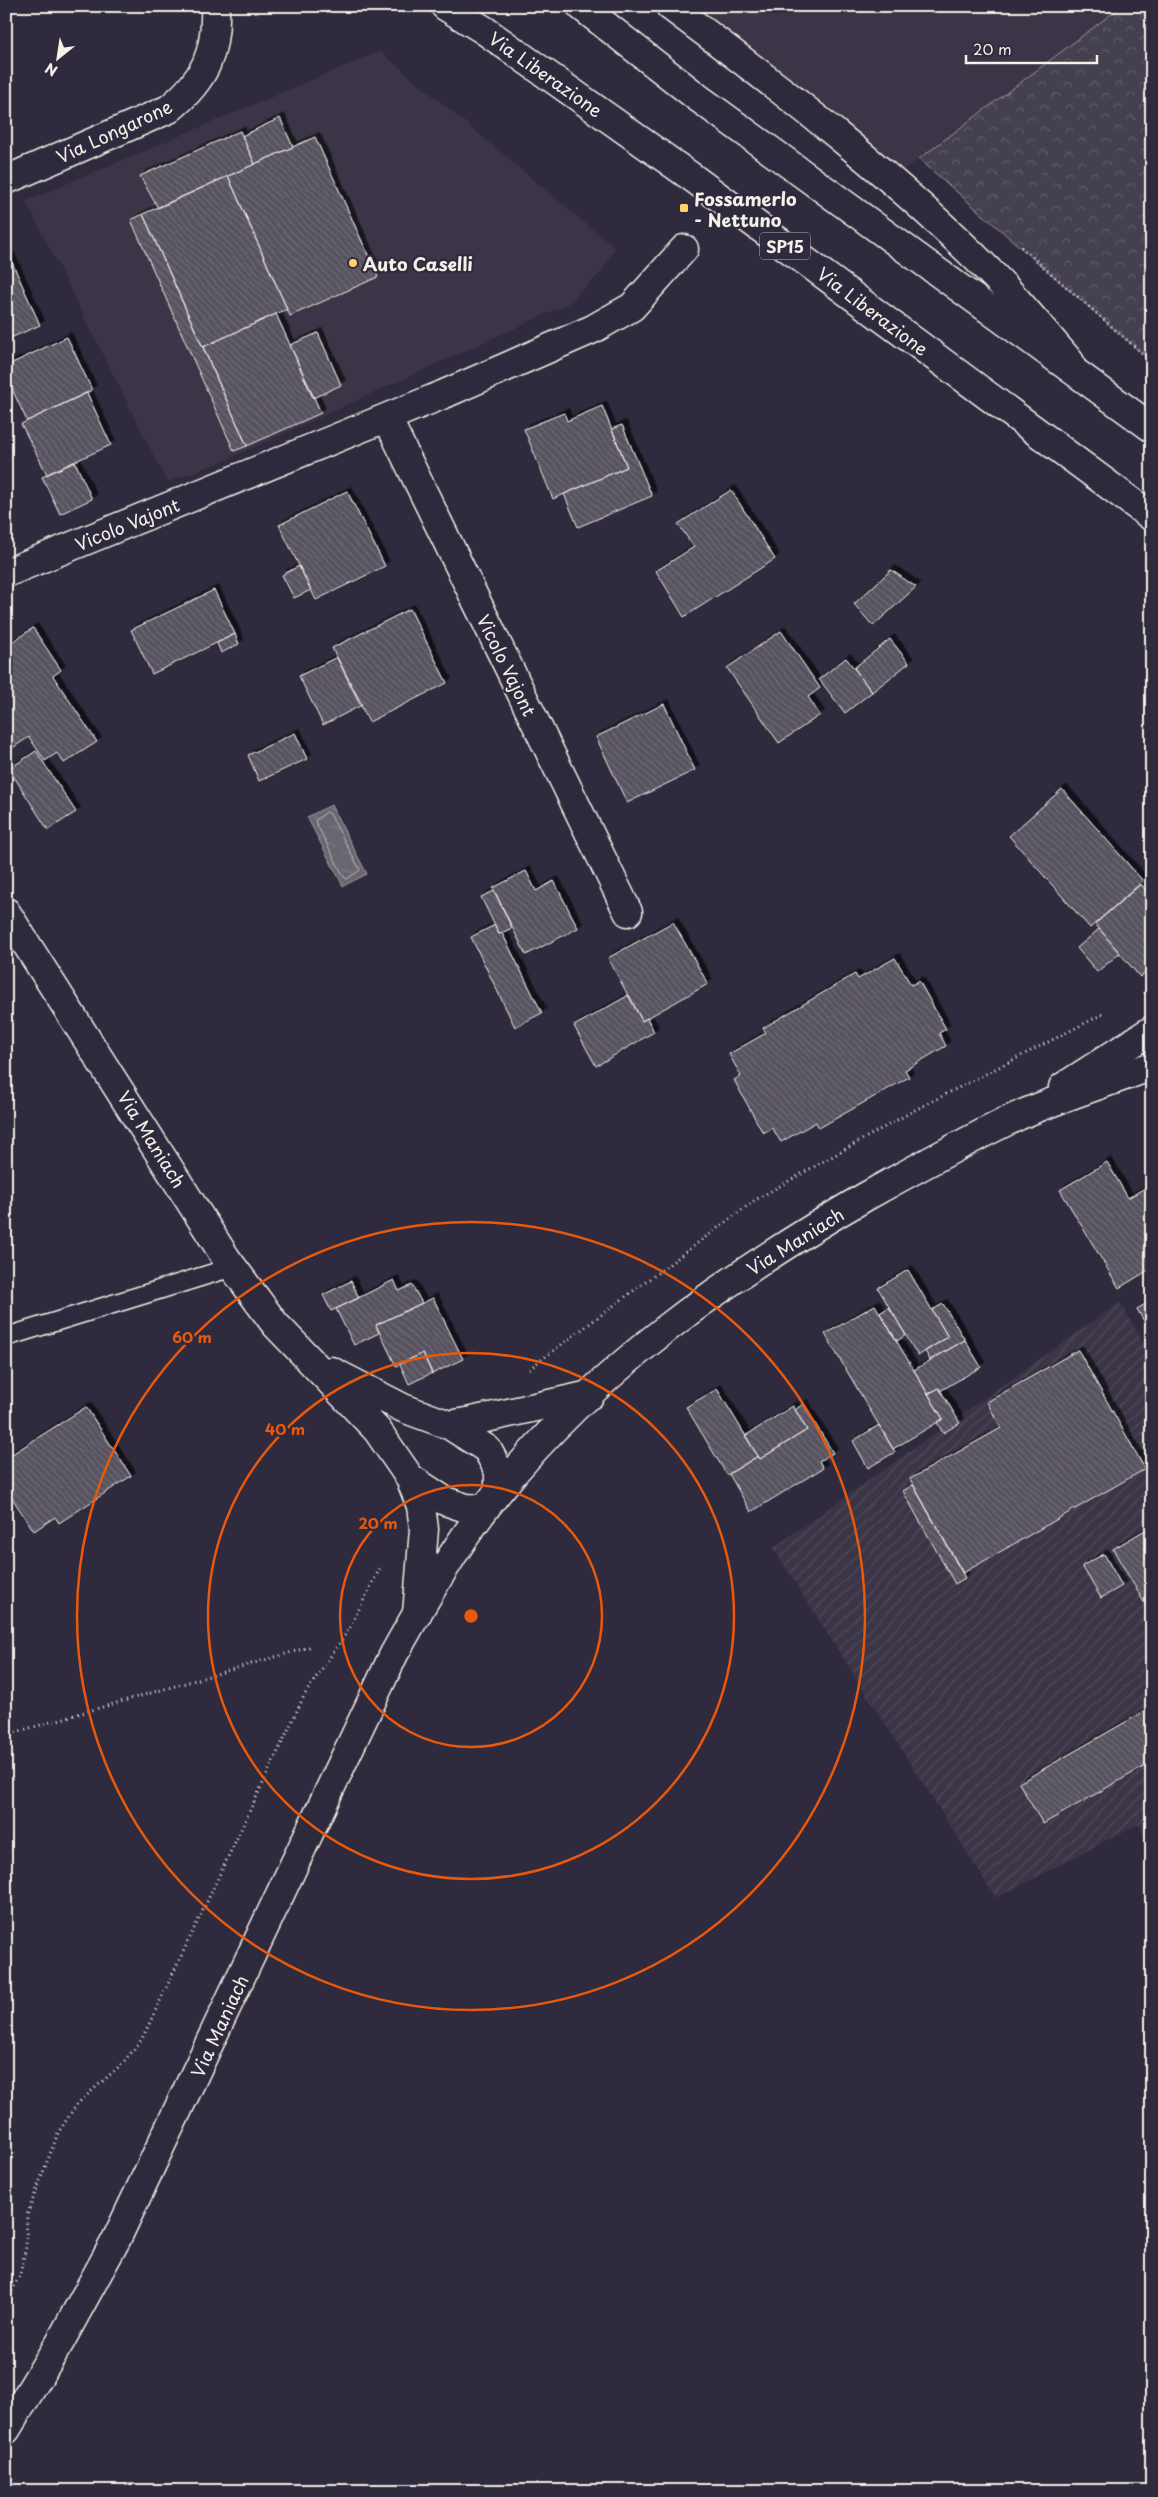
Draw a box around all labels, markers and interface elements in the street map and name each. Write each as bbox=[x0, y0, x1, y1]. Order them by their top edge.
street label: Via Liberazione bbox=[484, 25, 608, 123]
north arrow bbox=[32, 32, 82, 82]
scale bar bbox=[966, 32, 1097, 64]
text: 20 m bbox=[973, 37, 1012, 60]
text: N bbox=[41, 58, 61, 82]
street label: Via Longarone bbox=[52, 92, 176, 170]
place label: Fossamerlo - Nettuno bbox=[694, 185, 797, 233]
marker: Fossamerlo - Nettuno bbox=[678, 202, 690, 214]
road number: SP15 bbox=[760, 232, 810, 260]
place label: Auto Caselli bbox=[363, 250, 473, 277]
marker: Auto Caselli bbox=[347, 257, 359, 269]
street label: Via Liberazione bbox=[812, 260, 934, 362]
street label: Vicolo Vajont bbox=[71, 491, 183, 557]
street label: Vicolo Vajont bbox=[471, 609, 543, 721]
street label: Via Maniach bbox=[111, 1085, 193, 1193]
street label: Via Maniach bbox=[741, 1200, 849, 1282]
text: 60 m bbox=[172, 1325, 212, 1348]
text: 40 m bbox=[265, 1417, 305, 1440]
text: 20 m bbox=[359, 1511, 397, 1534]
centre of rings bbox=[462, 1607, 480, 1625]
street label: Via Maniach bbox=[183, 1970, 255, 2082]

